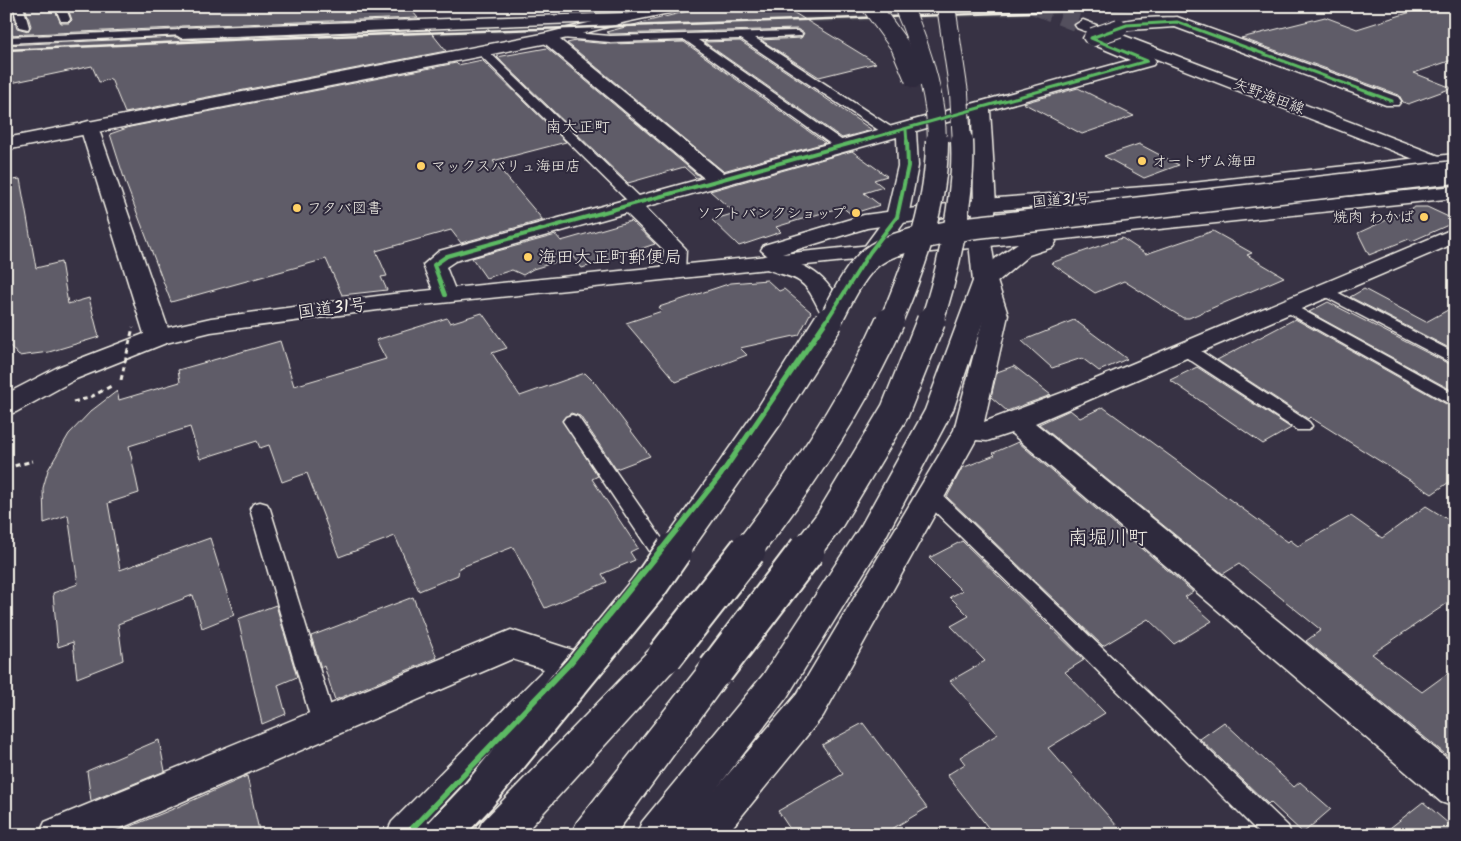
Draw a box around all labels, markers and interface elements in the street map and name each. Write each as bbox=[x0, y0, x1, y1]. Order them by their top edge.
street label: 矢野海田線 bbox=[1229, 72, 1308, 122]
district label: 南大正町 bbox=[546, 115, 610, 140]
place label: オートザム海田 bbox=[1152, 150, 1257, 174]
place label: マックスバリュ海田店 bbox=[431, 155, 581, 179]
marker: オートザム海田 bbox=[1136, 155, 1148, 167]
marker: マックスバリュ海田店 bbox=[415, 160, 427, 172]
street label: 国道31号 bbox=[1031, 187, 1091, 215]
place label: フタバ図書 bbox=[307, 197, 382, 221]
marker: フタバ図書 bbox=[291, 202, 303, 214]
place label: ソフトバンクショップ bbox=[697, 202, 846, 226]
place label: 焼肉 わかば bbox=[1333, 206, 1414, 230]
marker: ソフトバンクショップ bbox=[850, 207, 862, 219]
marker: 焼肉 わかば bbox=[1418, 211, 1430, 223]
place label: 海田大正町郵便局 bbox=[538, 244, 682, 273]
marker: 海田大正町郵便局 bbox=[522, 251, 534, 263]
street label: 国道31号 bbox=[296, 291, 369, 328]
district label: 南堀川町 bbox=[1068, 523, 1148, 555]

